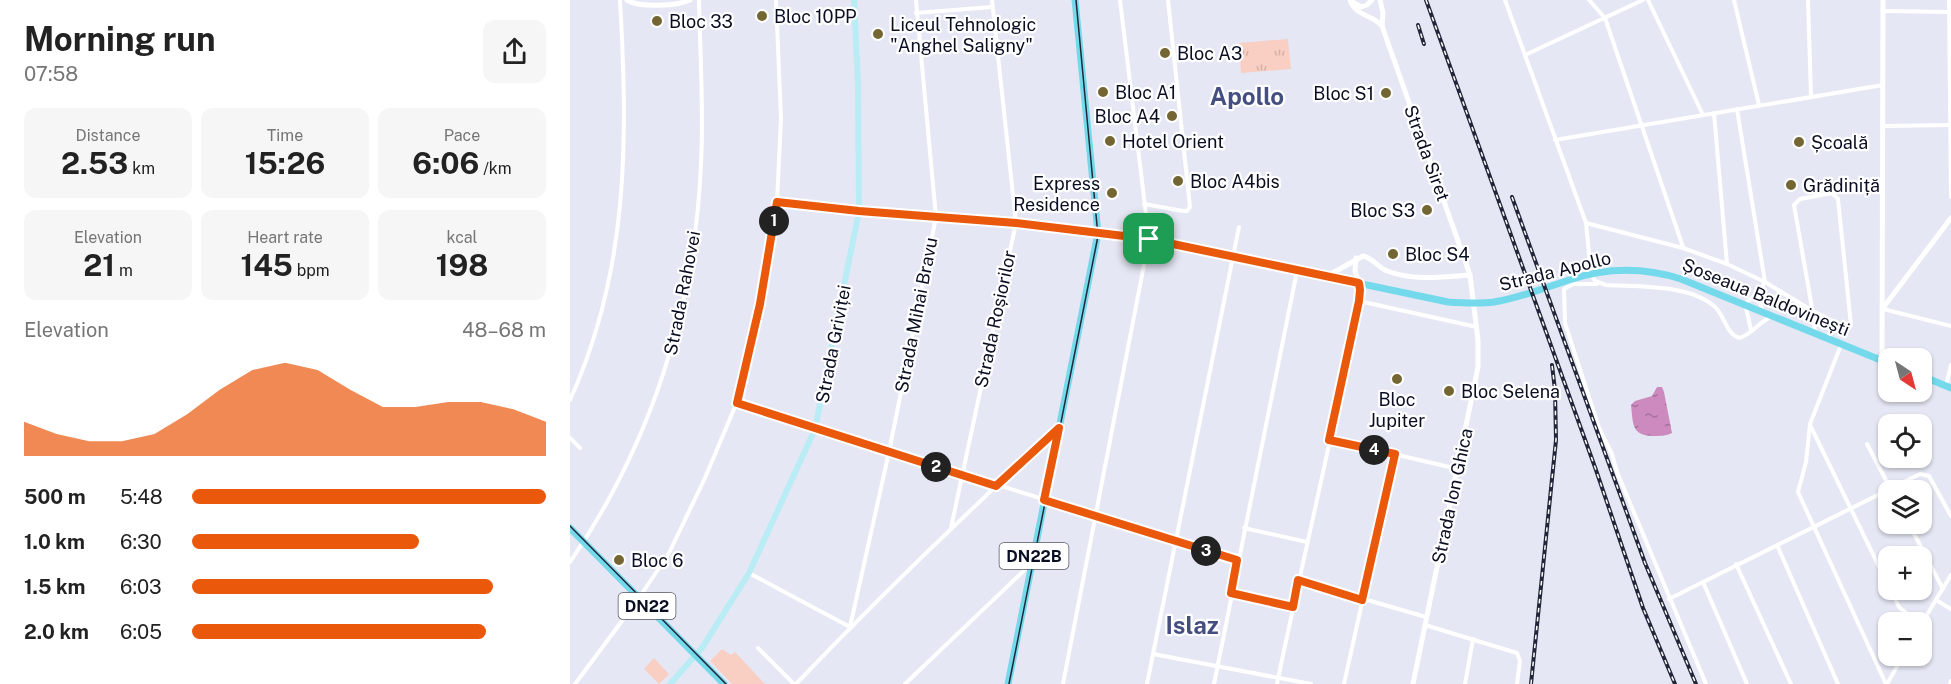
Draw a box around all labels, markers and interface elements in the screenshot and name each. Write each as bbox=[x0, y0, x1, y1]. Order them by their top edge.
place label: Bloc 10PP bbox=[774, 6, 857, 27]
marker: Bloc 10PP bbox=[755, 9, 769, 23]
place label: Bloc 33 bbox=[669, 11, 733, 32]
marker: Bloc 33 bbox=[650, 14, 664, 28]
place label: Liceul Tehnologic "Anghel Saligny" bbox=[890, 14, 1036, 56]
text: Morning run bbox=[24, 20, 216, 58]
button: share bbox=[483, 20, 546, 83]
marker: Liceul Tehnologic "Anghel Saligny" bbox=[871, 27, 885, 41]
place label: Bloc A3 bbox=[1177, 43, 1242, 64]
marker: Bloc A3 bbox=[1158, 46, 1172, 60]
text: 07:58 bbox=[24, 62, 78, 86]
place label: Bloc A1 bbox=[1115, 82, 1176, 103]
district label: Apollo bbox=[1210, 82, 1284, 110]
place label: Bloc S1 bbox=[1313, 83, 1374, 104]
marker: Bloc A1 bbox=[1096, 85, 1110, 99]
marker: Bloc S1 bbox=[1379, 86, 1393, 100]
street label: Strada Siret bbox=[1400, 102, 1454, 204]
place label: Bloc A4 bbox=[1095, 106, 1160, 127]
marker: Bloc A4 bbox=[1165, 109, 1179, 123]
text: Distance bbox=[76, 126, 140, 145]
text: Time bbox=[267, 126, 303, 145]
text: Pace bbox=[444, 126, 480, 145]
place label: Hotel Orient bbox=[1122, 131, 1224, 152]
place label: Școală bbox=[1811, 132, 1868, 153]
marker: Hotel Orient bbox=[1103, 134, 1117, 148]
marker: Școală bbox=[1792, 135, 1806, 149]
text: 2.53 bbox=[61, 145, 128, 181]
text: 15:26 bbox=[245, 145, 325, 181]
text: 6:06 bbox=[412, 145, 479, 181]
text: km bbox=[128, 159, 155, 178]
text: /km bbox=[479, 159, 512, 178]
place label: Bloc A4bis bbox=[1190, 171, 1280, 192]
place label: Express Residence bbox=[1013, 173, 1100, 215]
marker: Bloc A4bis bbox=[1171, 174, 1185, 188]
place label: Grădiniță bbox=[1803, 175, 1880, 196]
marker: Grădiniță bbox=[1784, 178, 1798, 192]
marker: Express Residence bbox=[1105, 186, 1119, 200]
place label: Bloc S3 bbox=[1350, 200, 1415, 221]
marker: Bloc S3 bbox=[1420, 203, 1434, 217]
pin: 1 bbox=[759, 206, 789, 236]
text: 1 bbox=[771, 211, 777, 230]
pin bbox=[1123, 213, 1174, 264]
icon: arrive bbox=[1132, 222, 1165, 255]
text: Elevation bbox=[74, 228, 142, 247]
text: Heart rate bbox=[247, 228, 323, 247]
text: kcal bbox=[447, 228, 477, 247]
street label: Strada Rahovei bbox=[660, 229, 704, 357]
street label: Strada Mihai Bravu bbox=[891, 235, 941, 395]
place label: Bloc S4 bbox=[1405, 244, 1470, 265]
text: 21 bbox=[83, 247, 115, 283]
text: 145 bbox=[240, 247, 293, 283]
text: 198 bbox=[436, 247, 488, 283]
marker: Bloc S4 bbox=[1386, 247, 1400, 261]
street label: Strada Apollo bbox=[1497, 247, 1613, 295]
street label: Strada Roșiorilor bbox=[970, 248, 1020, 390]
street label: Șoseaua Baldovinești bbox=[1679, 254, 1853, 340]
text: m bbox=[115, 261, 133, 280]
text: bpm bbox=[293, 261, 330, 280]
street label: Strada Griviței bbox=[811, 283, 855, 405]
text: Elevation bbox=[24, 318, 109, 342]
text: 48–68 m bbox=[462, 318, 546, 342]
north arrow bbox=[1878, 348, 1932, 402]
map controls bbox=[1878, 348, 1932, 666]
marker: Bloc Jupiter bbox=[1390, 372, 1404, 386]
place label: Bloc Selena bbox=[1461, 381, 1560, 402]
marker: Bloc Selena bbox=[1442, 384, 1456, 398]
place label: Bloc Jupiter bbox=[1369, 389, 1425, 431]
button: locate bbox=[1878, 414, 1932, 468]
street label: Strada Ion Ghica bbox=[1427, 426, 1477, 566]
pin: 4 bbox=[1359, 435, 1389, 465]
text: 4 bbox=[1369, 440, 1379, 459]
pin: 2 bbox=[921, 452, 951, 482]
text: 2 bbox=[931, 457, 941, 476]
button: layers bbox=[1878, 480, 1932, 534]
text: 500 m bbox=[24, 485, 86, 509]
text: 5:48 bbox=[120, 485, 163, 509]
text: 1.0 km bbox=[24, 530, 85, 554]
text: 6:30 bbox=[120, 530, 162, 554]
pin: 3 bbox=[1191, 536, 1221, 566]
text: 3 bbox=[1201, 541, 1211, 560]
road number: DN22B bbox=[1000, 543, 1068, 569]
button: + bbox=[1878, 546, 1932, 600]
place label: Bloc 6 bbox=[631, 550, 684, 571]
marker: Bloc 6 bbox=[612, 553, 626, 567]
text: 1.5 km bbox=[24, 575, 85, 599]
text: 6:03 bbox=[120, 575, 162, 599]
road number: DN22 bbox=[618, 593, 676, 619]
district label: Islaz bbox=[1165, 611, 1219, 639]
button: − bbox=[1878, 612, 1932, 666]
text: 2.0 km bbox=[24, 620, 89, 644]
text: 6:05 bbox=[120, 620, 162, 644]

